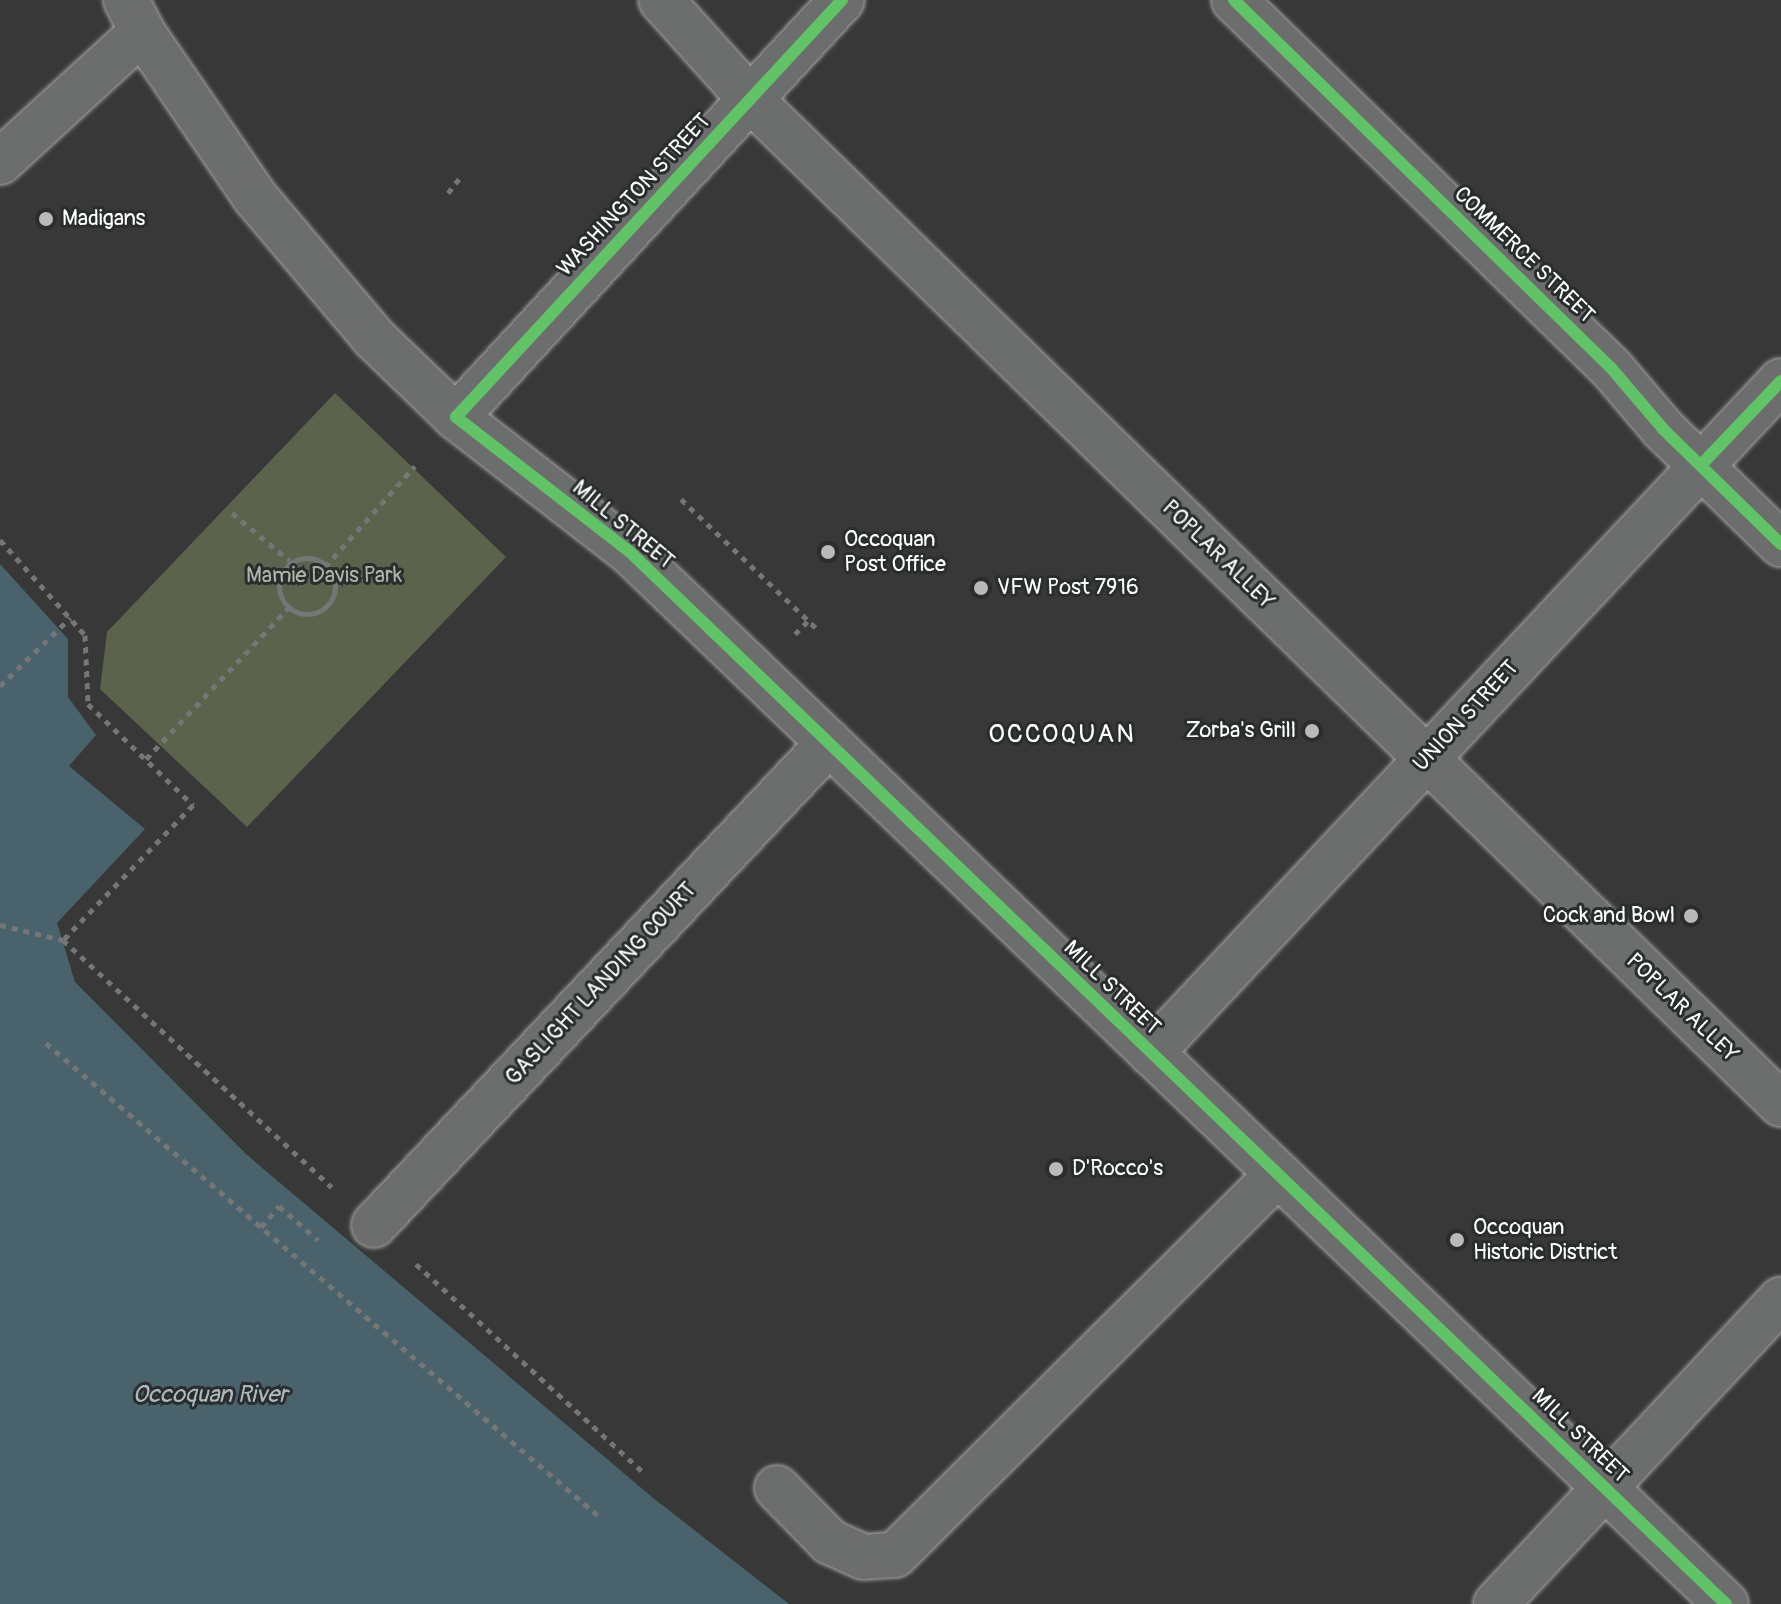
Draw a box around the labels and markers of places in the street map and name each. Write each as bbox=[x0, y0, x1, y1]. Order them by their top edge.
place label: Madigans bbox=[62, 206, 145, 232]
marker: Madigans bbox=[37, 210, 55, 228]
place label: Occoquan Post Office bbox=[844, 526, 946, 578]
marker: Occoquan Post Office bbox=[819, 543, 837, 561]
place label: VFW Post 7916 bbox=[997, 575, 1139, 601]
marker: VFW Post 7916 bbox=[972, 579, 990, 597]
place label: Zorba's Grill bbox=[1185, 718, 1296, 744]
marker: Zorba's Grill bbox=[1303, 722, 1321, 740]
place label: Cock and Bowl bbox=[1543, 903, 1675, 929]
marker: Cock and Bowl bbox=[1682, 907, 1700, 925]
place label: D'Rocco's bbox=[1072, 1156, 1163, 1182]
marker: D'Rocco's bbox=[1047, 1160, 1065, 1178]
place label: Occoquan Historic District bbox=[1473, 1214, 1617, 1266]
marker: Occoquan Historic District bbox=[1448, 1231, 1466, 1249]

